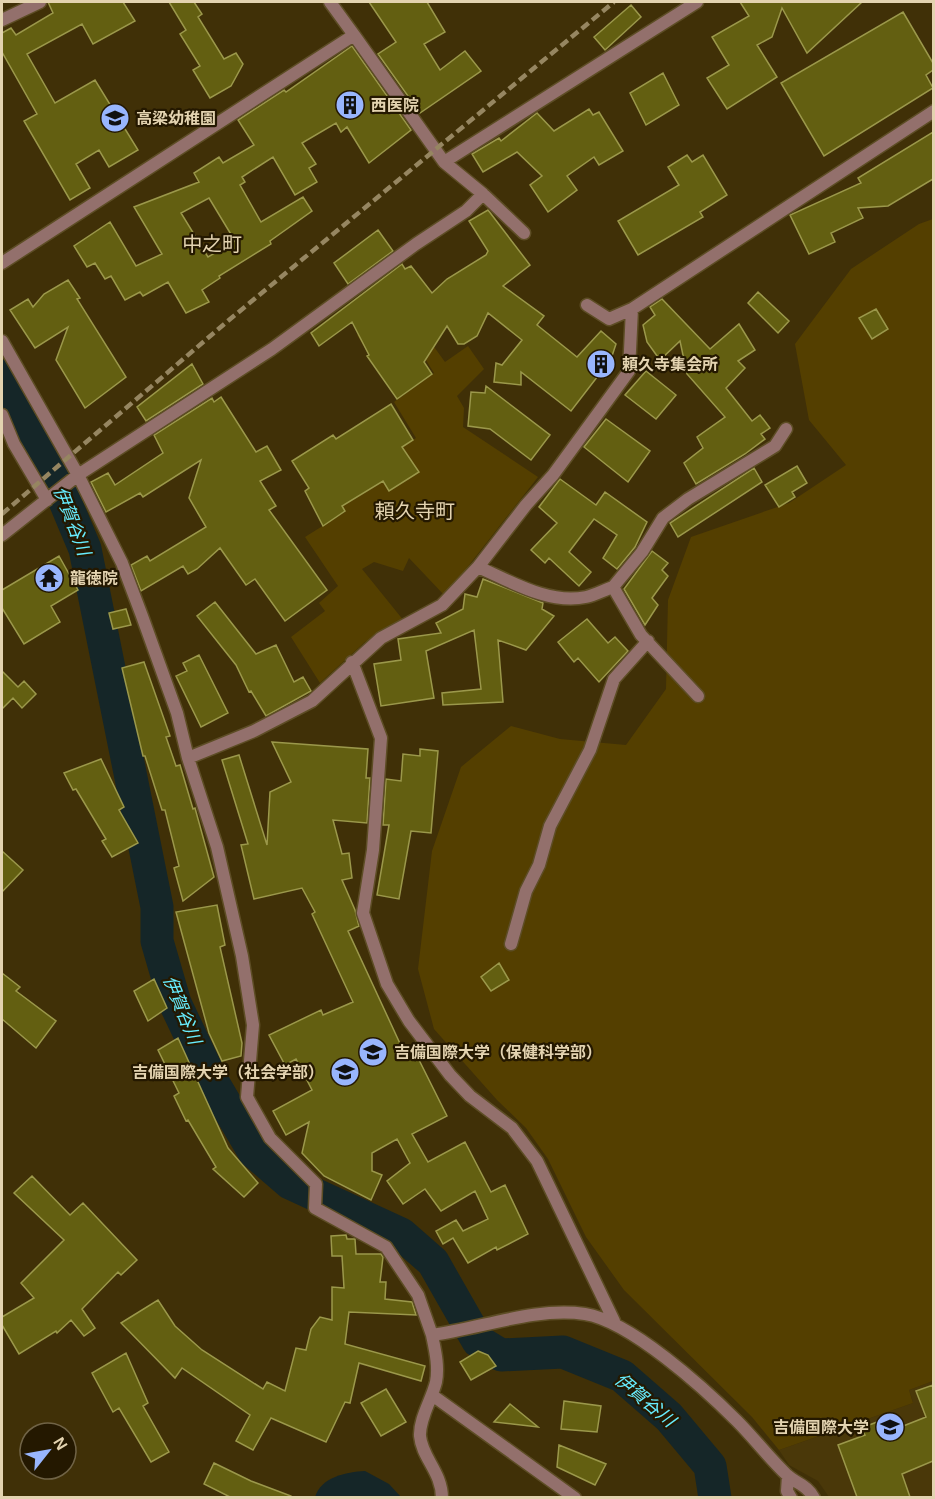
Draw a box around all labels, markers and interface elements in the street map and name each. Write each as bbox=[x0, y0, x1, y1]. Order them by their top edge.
building icon: 西医院 bbox=[334, 89, 366, 121]
place label: 西医院 bbox=[371, 97, 419, 114]
school or university icon: 高梁幼稚園 bbox=[99, 102, 131, 134]
place label: 高梁幼稚園 bbox=[136, 110, 216, 127]
district label: 中之町 bbox=[182, 233, 242, 255]
building icon: 頼久寺集会所 bbox=[585, 348, 617, 380]
place label: 頼久寺集会所 bbox=[622, 356, 718, 373]
water label: 伊賀谷川 bbox=[50, 484, 95, 560]
district label: 頼久寺町 bbox=[375, 500, 455, 522]
temple icon: 龍徳院 bbox=[33, 562, 65, 594]
place label: 龍徳院 bbox=[70, 570, 118, 587]
water label: 伊賀谷川 bbox=[159, 973, 206, 1049]
school or university icon: 吉備国際大学（保健科学部） bbox=[357, 1036, 389, 1068]
place label: 吉備国際大学（保健科学部） bbox=[394, 1044, 602, 1061]
school or university icon: 吉備国際大学（社会学部） bbox=[329, 1056, 361, 1088]
place label: 吉備国際大学（社会学部） bbox=[132, 1063, 324, 1081]
water label: 伊賀谷川 bbox=[611, 1369, 681, 1432]
school or university icon: 吉備国際大学 bbox=[874, 1411, 906, 1443]
place label: 吉備国際大学 bbox=[773, 1419, 869, 1436]
north arrow bbox=[18, 1421, 78, 1481]
text: N bbox=[50, 1434, 71, 1453]

